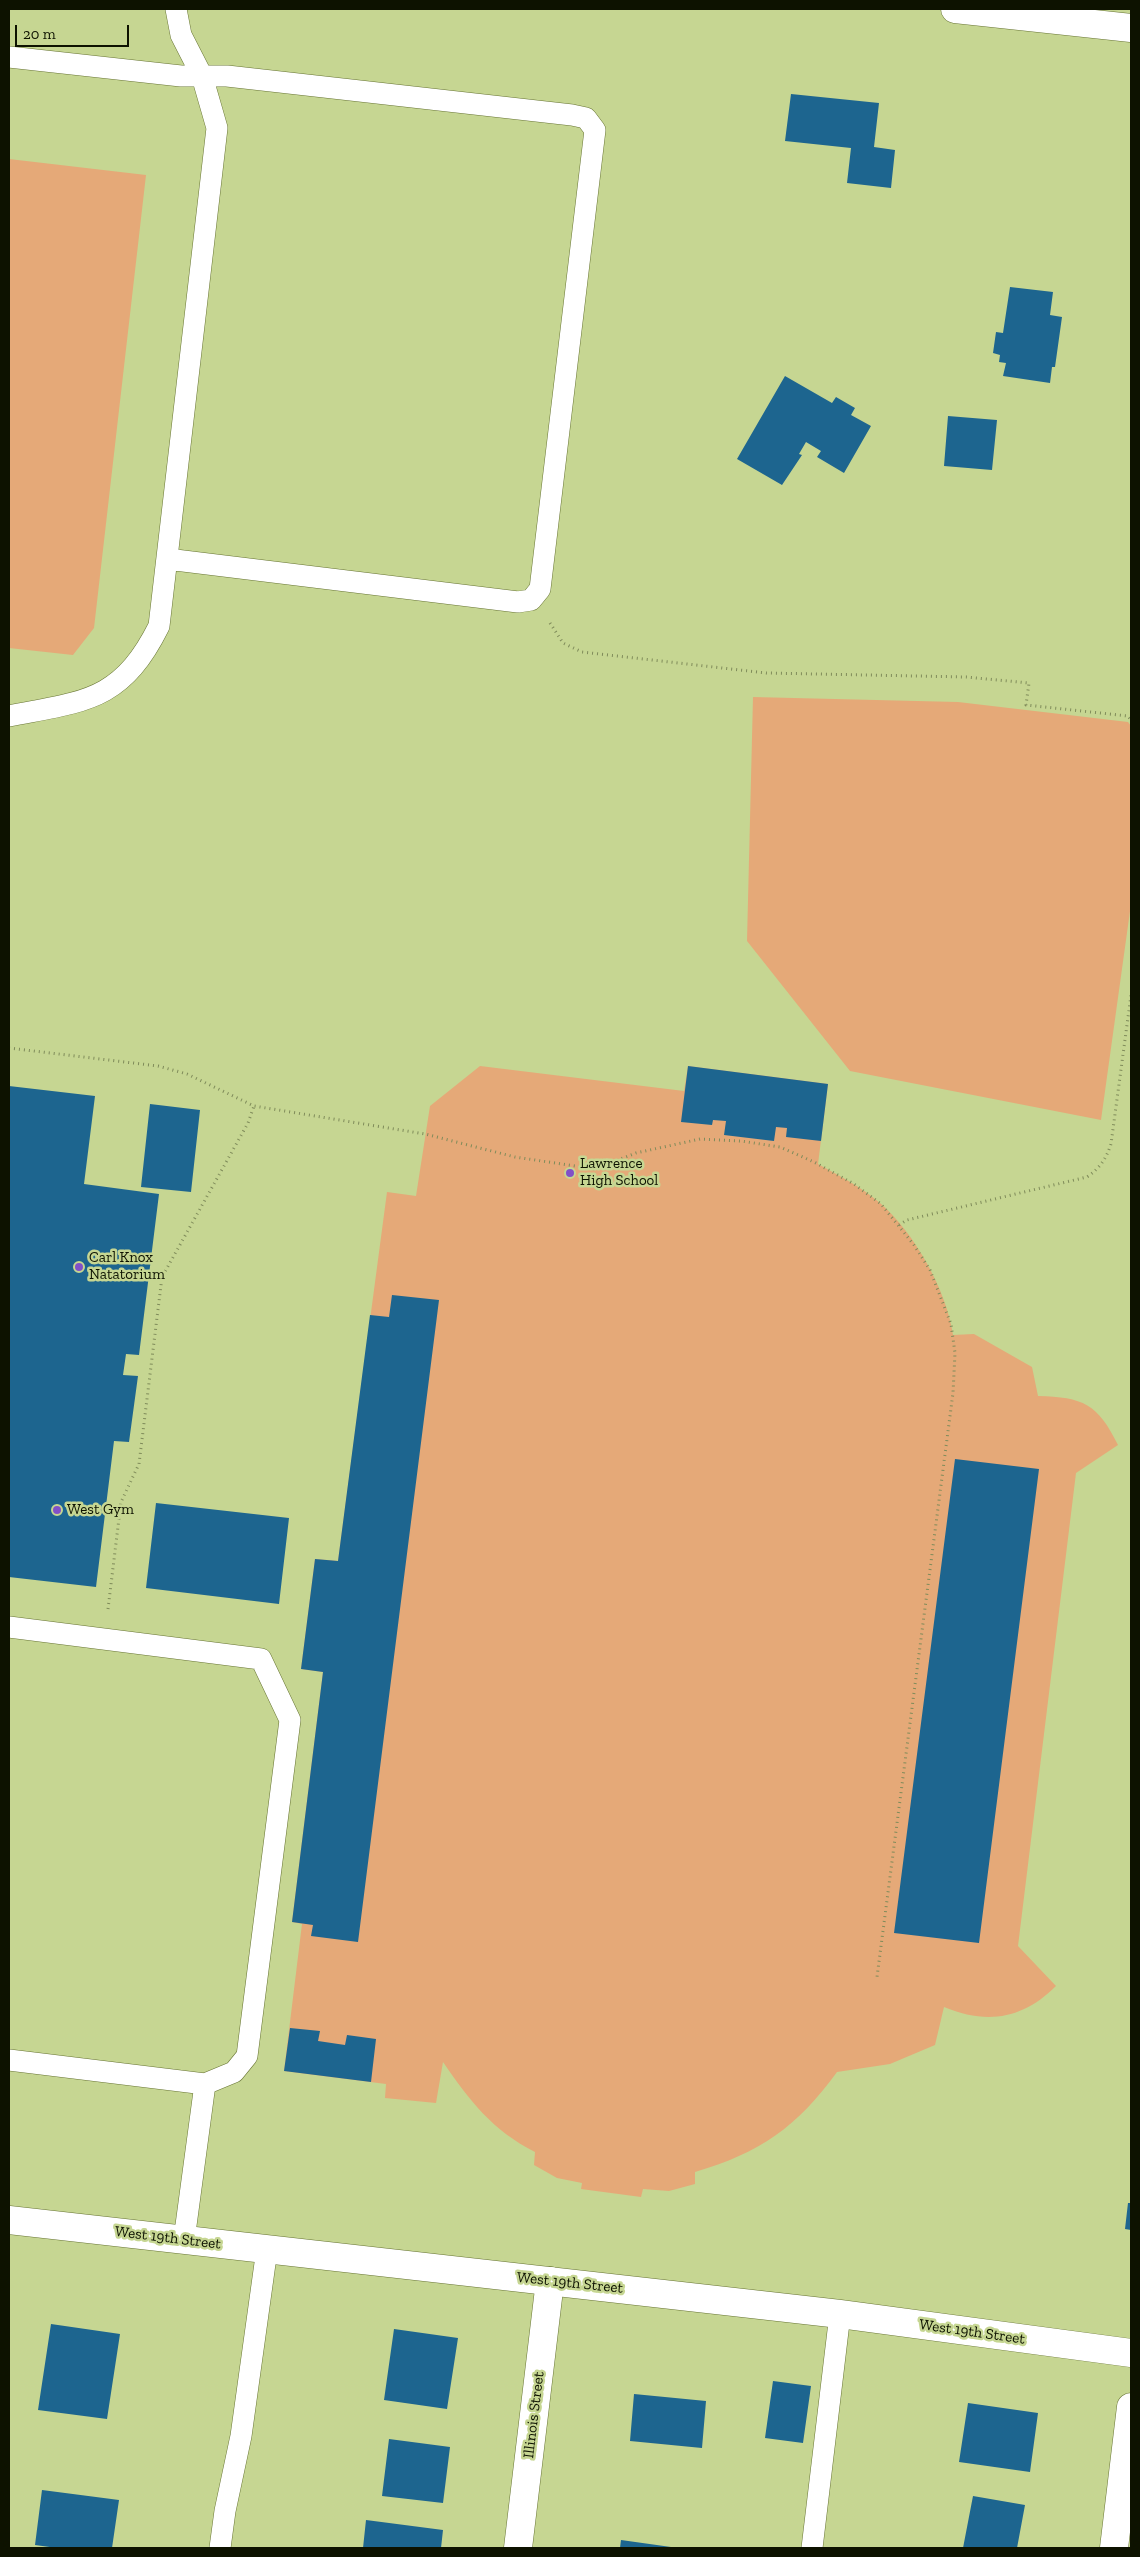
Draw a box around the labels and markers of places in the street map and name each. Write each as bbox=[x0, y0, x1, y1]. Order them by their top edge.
place label: Lawrence High School bbox=[580, 1155, 658, 1190]
marker: Lawrence High School bbox=[564, 1167, 576, 1179]
place label: Carl Knox Natatorium bbox=[89, 1249, 165, 1284]
marker: Carl Knox Natatorium bbox=[73, 1261, 85, 1273]
place label: West Gym bbox=[67, 1501, 134, 1519]
marker: West Gym bbox=[51, 1504, 63, 1516]

